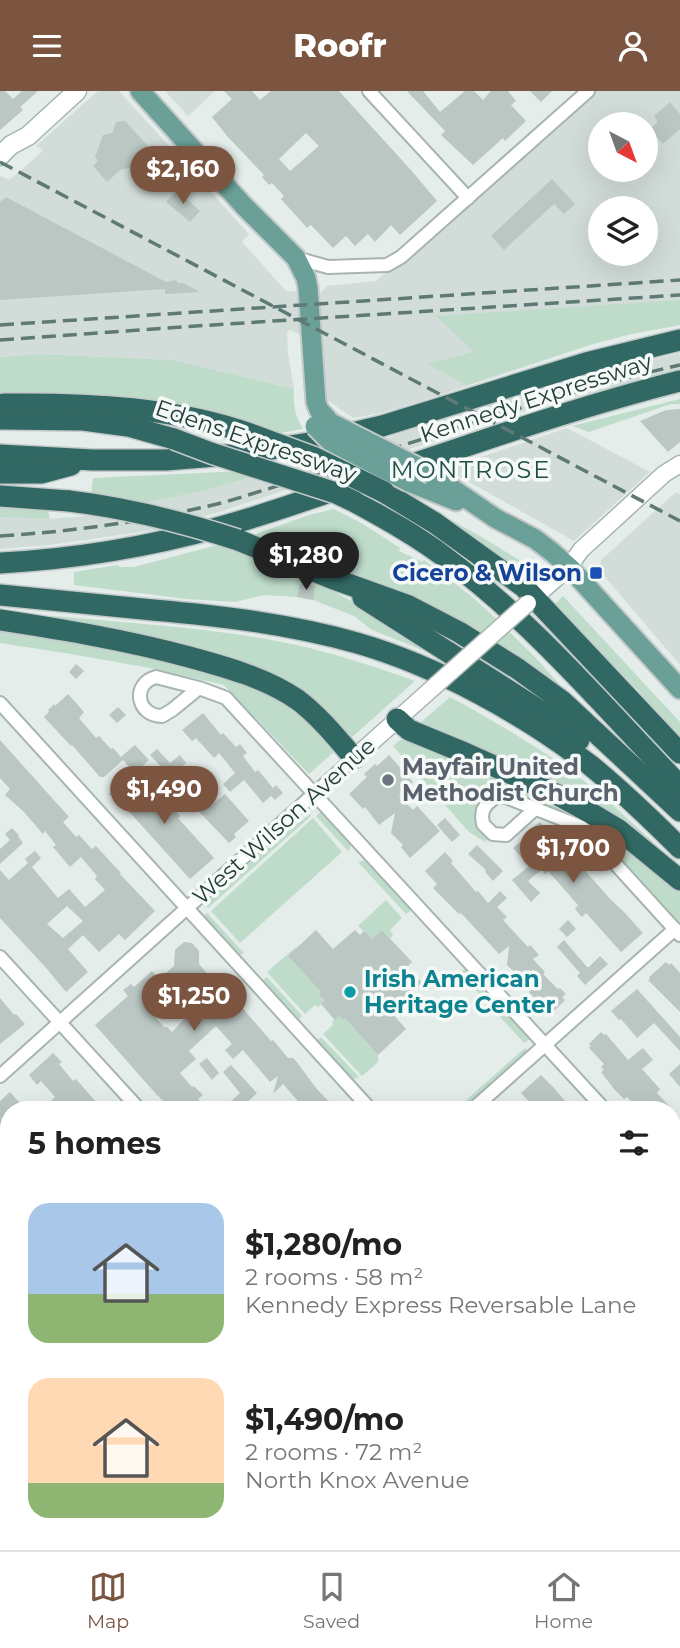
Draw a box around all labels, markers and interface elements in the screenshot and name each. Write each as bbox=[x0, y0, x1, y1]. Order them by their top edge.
text: Roofr bbox=[293, 26, 387, 65]
icon: menu bbox=[28, 27, 66, 65]
icon: person bbox=[614, 27, 652, 65]
north arrow bbox=[588, 112, 658, 182]
map controls bbox=[588, 112, 658, 266]
pin: $2,160 bbox=[126, 146, 240, 206]
text: $2,160 bbox=[146, 155, 220, 183]
button: layers bbox=[588, 196, 658, 266]
street label: Kennedy Expressway bbox=[417, 347, 656, 449]
street label: Edens Expressway bbox=[152, 393, 361, 489]
district label: MONTROSE bbox=[391, 455, 551, 484]
pin: $1,280 bbox=[249, 533, 363, 592]
text: $1,280 bbox=[269, 541, 343, 569]
place label: Cicero & Wilson bbox=[392, 559, 582, 587]
marker: Cicero & Wilson bbox=[588, 565, 604, 581]
street label: West Wilson Avenue bbox=[187, 732, 381, 910]
place label: Mayfair United Methodist Church bbox=[402, 753, 619, 807]
pin: $1,490 bbox=[107, 767, 221, 826]
marker: Mayfair United Methodist Church bbox=[380, 772, 396, 788]
text: $1,490 bbox=[126, 775, 202, 803]
pin: $1,700 bbox=[516, 825, 630, 885]
text: $1,700 bbox=[536, 834, 610, 862]
place label: Irish American Heritage Center bbox=[364, 965, 556, 1019]
pin: $1,250 bbox=[137, 974, 251, 1033]
text: $1,250 bbox=[158, 982, 230, 1010]
marker: Irish American Heritage Center bbox=[342, 984, 358, 1000]
icon: filters bbox=[615, 1124, 653, 1162]
text: 5 homes bbox=[28, 1125, 161, 1162]
text: $1,280/mo bbox=[245, 1226, 402, 1263]
icon: home bbox=[84, 1231, 168, 1315]
text: 2 rooms · 58 m² bbox=[245, 1263, 423, 1291]
text: Kennedy Express Reversable Lane bbox=[245, 1291, 636, 1319]
text: $1,490/mo bbox=[245, 1401, 404, 1438]
icon: home bbox=[84, 1406, 168, 1490]
text: 2 rooms · 72 m² bbox=[245, 1438, 422, 1466]
text: North Knox Avenue bbox=[245, 1466, 469, 1494]
tab: Map bbox=[87, 1568, 129, 1633]
tab: Saved bbox=[303, 1568, 360, 1633]
tab: Home bbox=[534, 1568, 593, 1633]

